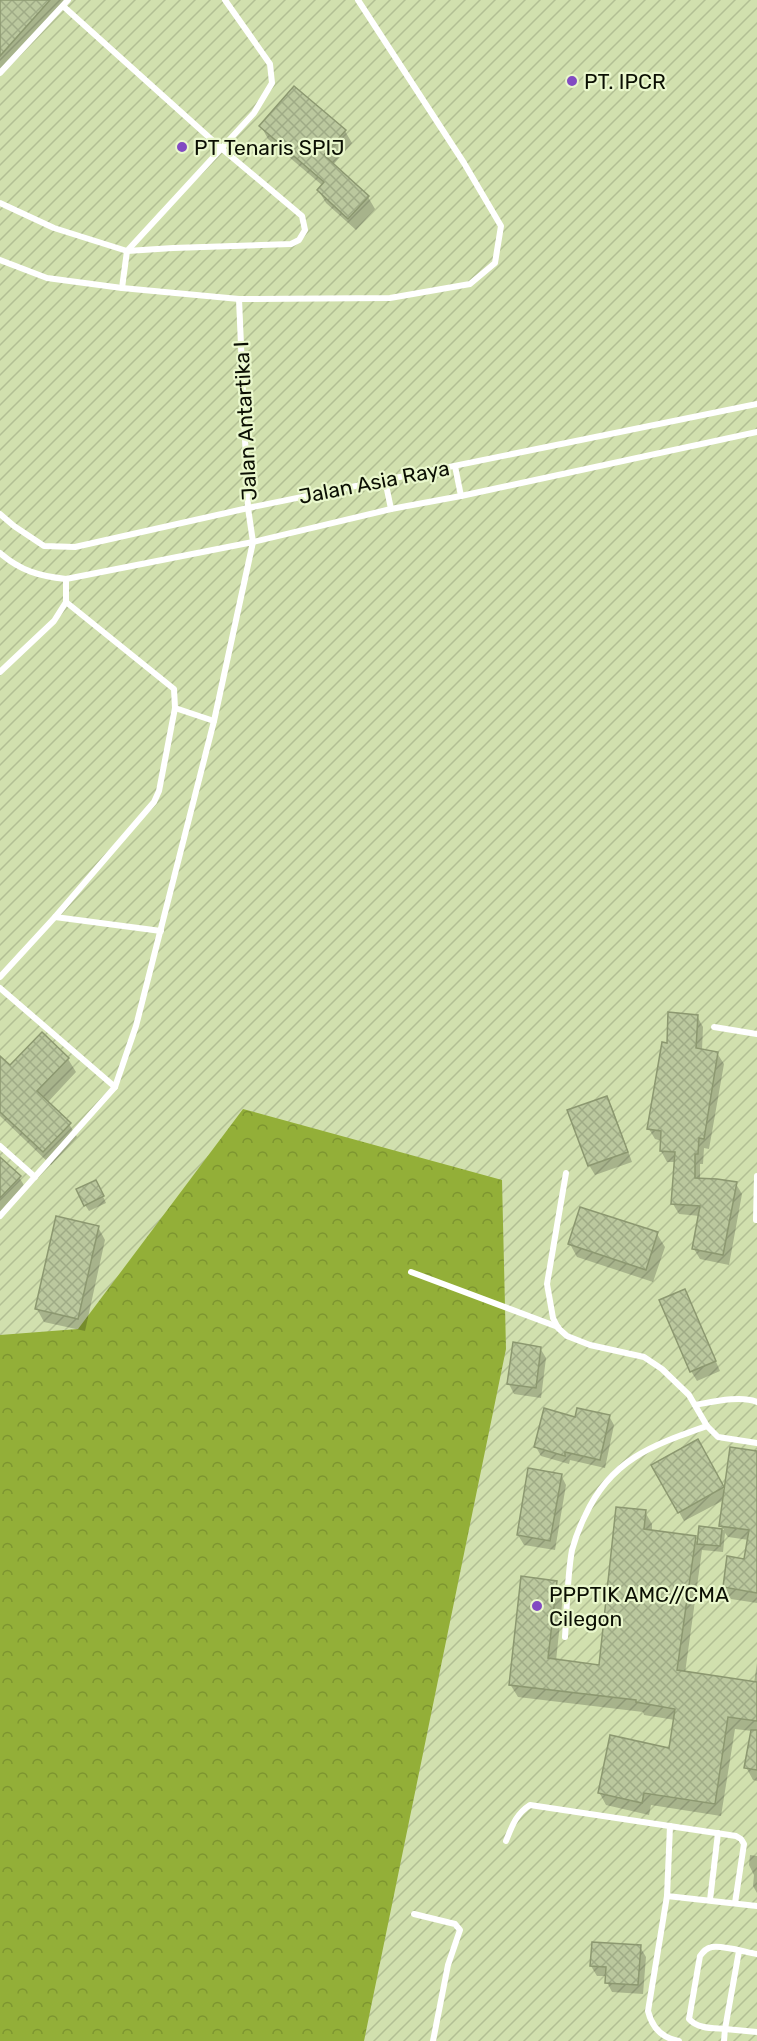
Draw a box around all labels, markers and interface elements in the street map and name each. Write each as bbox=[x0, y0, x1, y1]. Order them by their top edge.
place label: PT. IPCR bbox=[584, 69, 666, 94]
marker: PT. IPCR bbox=[565, 74, 579, 88]
place label: PT Tenaris SPIJ bbox=[194, 135, 344, 160]
marker: PT Tenaris SPIJ bbox=[175, 140, 189, 154]
street label: Jalan Antartika I bbox=[228, 341, 262, 501]
street label: Jalan Asia Raya bbox=[296, 455, 452, 509]
place label: PPPTIK AMC//CMA Cilegon bbox=[549, 1582, 729, 1631]
marker: PPPTIK AMC//CMA Cilegon bbox=[530, 1599, 544, 1613]

